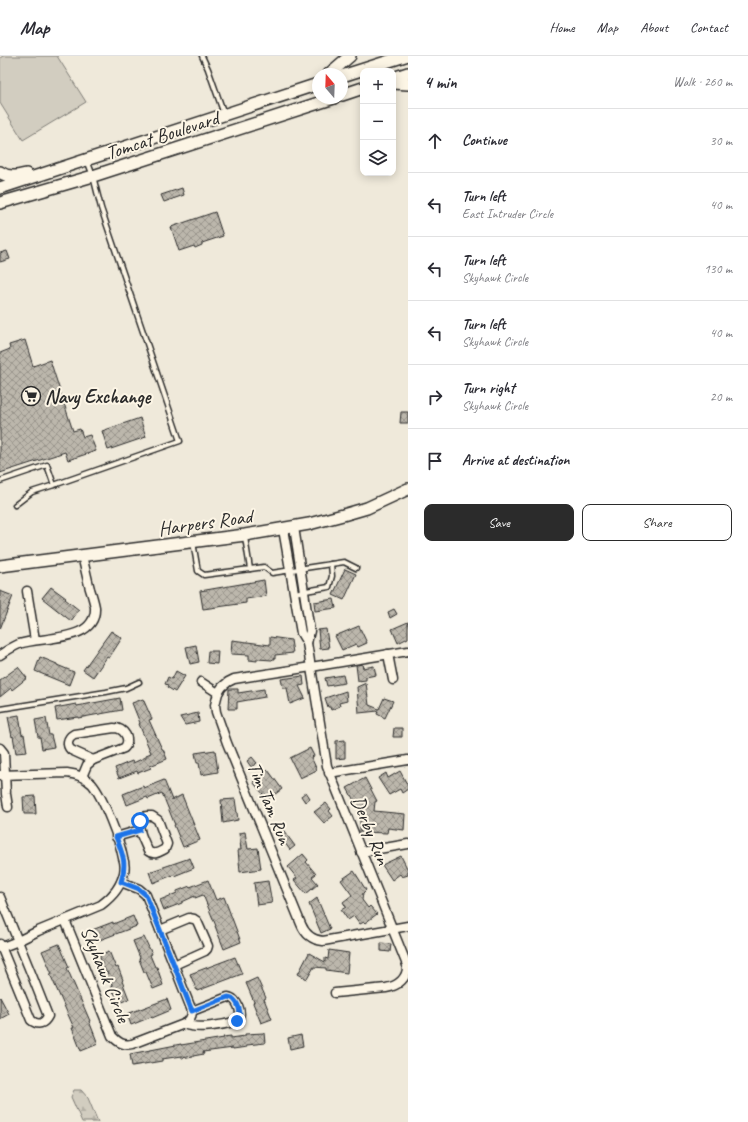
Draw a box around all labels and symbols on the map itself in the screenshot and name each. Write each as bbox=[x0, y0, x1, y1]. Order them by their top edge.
north arrow bbox=[312, 68, 348, 104]
street label: Tomcat Boulevard bbox=[103, 105, 225, 165]
place label: Navy Exchange bbox=[45, 384, 152, 410]
supermarket icon: Navy Exchange bbox=[20, 385, 42, 407]
street label: Harpers Road bbox=[157, 503, 257, 541]
street label: Tim Tam Run bbox=[242, 758, 298, 849]
street label: Derby Run bbox=[345, 792, 396, 869]
route start bbox=[131, 812, 149, 830]
street label: Skyhawk Circle bbox=[75, 922, 137, 1027]
route end bbox=[228, 1012, 246, 1030]

